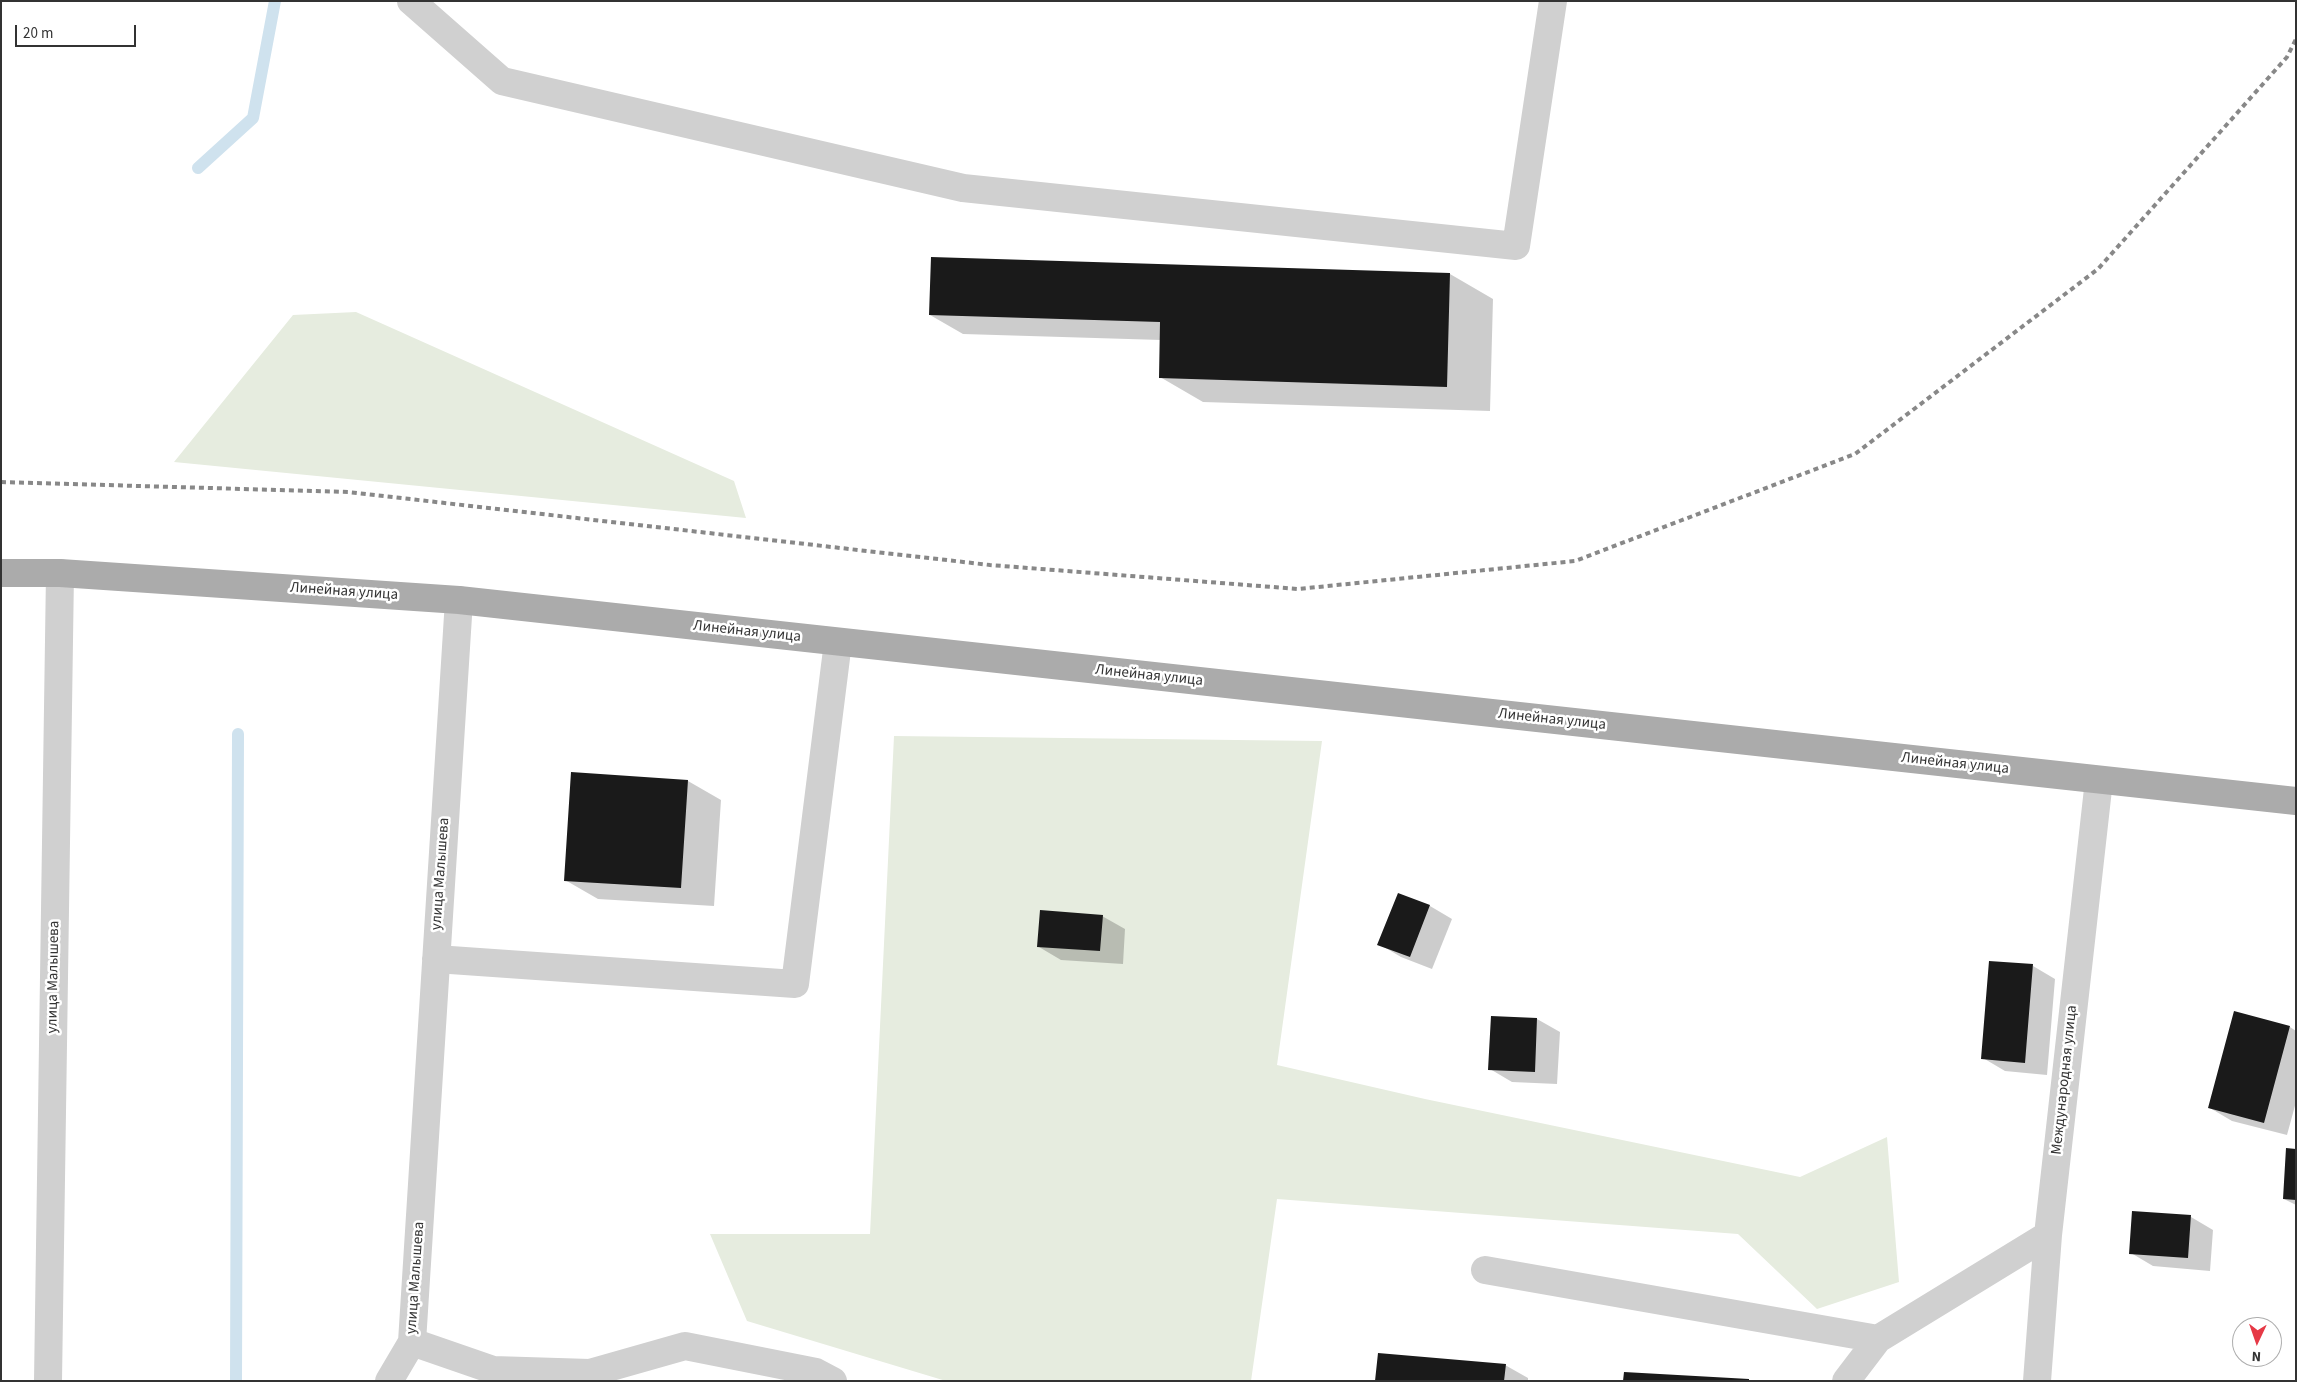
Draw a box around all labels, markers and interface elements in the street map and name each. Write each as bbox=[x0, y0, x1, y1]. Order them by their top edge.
scale bar bbox=[18, 15, 139, 47]
text: 20 m bbox=[23, 23, 53, 44]
street label: Линейная улица bbox=[289, 579, 399, 605]
street label: Линейная улица bbox=[692, 617, 802, 647]
street label: Линейная улица bbox=[1094, 661, 1204, 691]
street label: Линейная улица bbox=[1497, 705, 1607, 735]
street label: Линейная улица bbox=[1900, 749, 2010, 779]
street label: улица Малышева bbox=[428, 817, 454, 931]
street label: улица Малышева bbox=[44, 920, 64, 1034]
street label: Международная улица bbox=[2048, 1004, 2082, 1156]
street label: улица Малышева bbox=[403, 1221, 429, 1335]
north arrow bbox=[2232, 1317, 2282, 1367]
text: N bbox=[2251, 1346, 2261, 1366]

